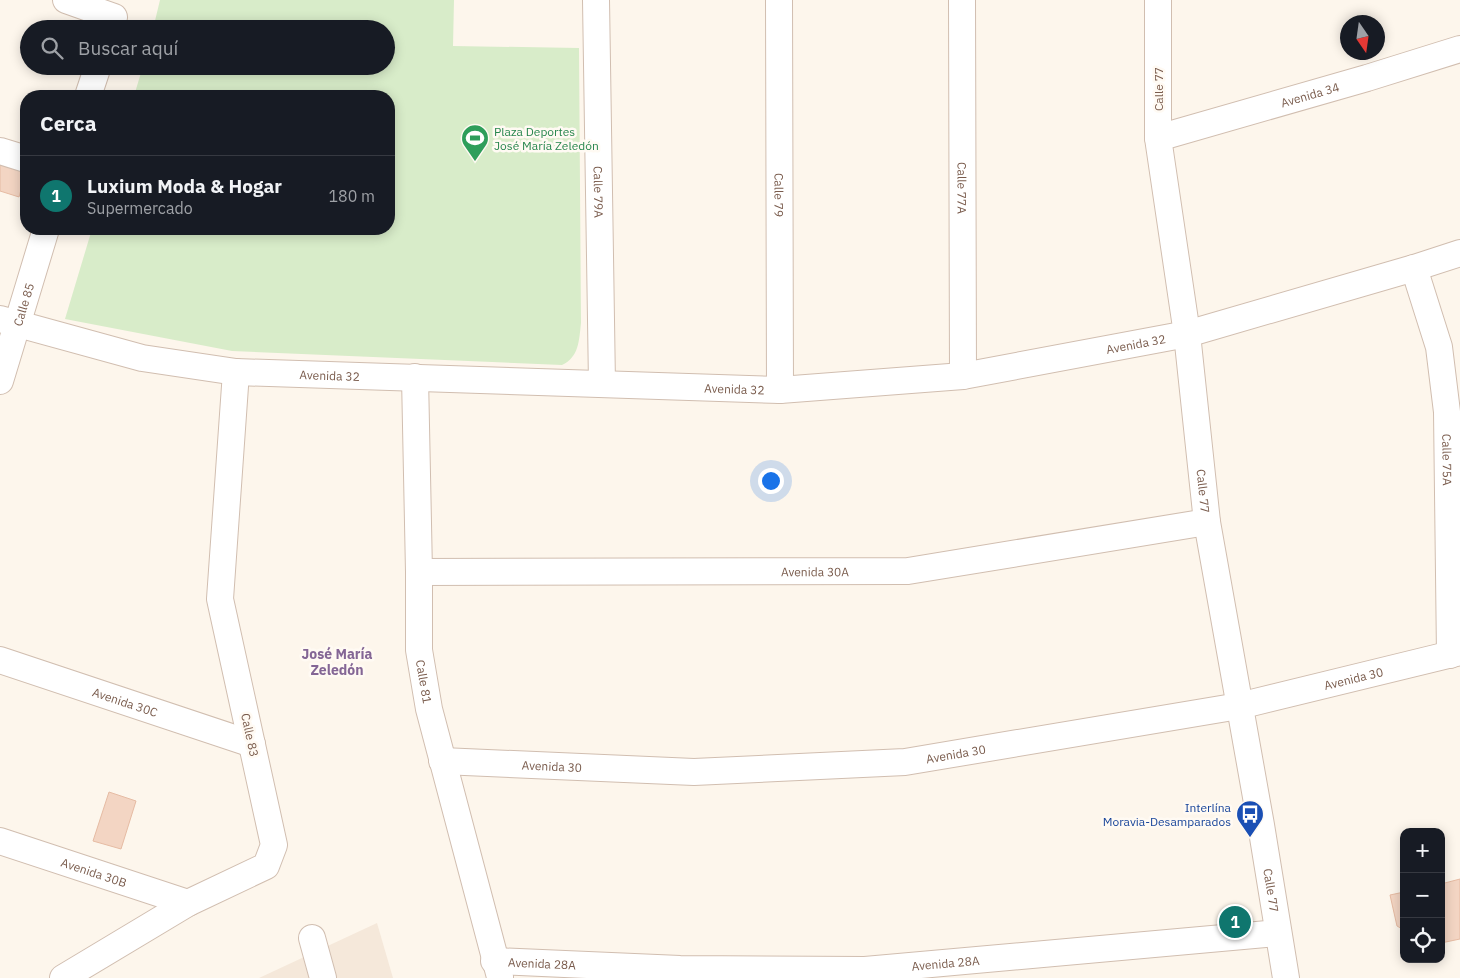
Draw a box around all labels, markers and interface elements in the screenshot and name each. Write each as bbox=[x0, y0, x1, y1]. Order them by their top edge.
north arrow bbox=[1340, 15, 1385, 60]
search box bbox=[20, 20, 395, 75]
icon: search bbox=[38, 34, 66, 62]
text: Buscar aquí bbox=[78, 36, 178, 60]
street label: Calle 77 bbox=[1151, 67, 1166, 111]
street label: Avenida 34 bbox=[1279, 79, 1341, 110]
text: Cerca bbox=[40, 109, 97, 137]
sports icon: Plaza Deportes José María Zeledón bbox=[460, 123, 490, 162]
place label: Plaza Deportes José María Zeledón bbox=[494, 124, 599, 153]
street label: Calle 77A bbox=[955, 162, 970, 214]
street label: Calle 79A bbox=[591, 166, 607, 218]
street label: Calle 79 bbox=[772, 173, 787, 217]
text: Luxium Moda & Hogar bbox=[87, 174, 282, 198]
text: 1 bbox=[51, 186, 61, 206]
text: 180 m bbox=[328, 186, 375, 206]
text: Supermercado bbox=[87, 198, 193, 218]
street label: Calle 85 bbox=[10, 281, 37, 328]
street label: Avenida 32 bbox=[1105, 331, 1167, 357]
street label: Avenida 32 bbox=[299, 367, 360, 384]
street label: Avenida 32 bbox=[704, 380, 765, 397]
street label: Calle 75A bbox=[1440, 434, 1455, 486]
your location bbox=[758, 468, 784, 494]
street label: Calle 77 bbox=[1194, 468, 1213, 514]
street label: Avenida 30A bbox=[781, 564, 849, 579]
district label: José María Zeledón bbox=[301, 645, 373, 679]
street label: Calle 81 bbox=[413, 658, 435, 705]
street label: Avenida 30 bbox=[1322, 664, 1385, 692]
street label: Avenida 30C bbox=[91, 684, 160, 720]
street label: Calle 83 bbox=[238, 712, 262, 758]
street label: Avenida 30 bbox=[925, 741, 987, 766]
street label: Avenida 30 bbox=[521, 757, 582, 775]
bus stop icon: Interlína Moravia-Desamparados bbox=[1235, 799, 1265, 838]
place label: Interlína Moravia-Desamparados bbox=[1103, 800, 1232, 829]
map controls bbox=[1400, 828, 1445, 963]
button: + bbox=[1400, 828, 1445, 873]
street label: Avenida 30B bbox=[59, 854, 129, 890]
street label: Calle 77 bbox=[1261, 867, 1283, 913]
button: − bbox=[1400, 873, 1445, 918]
pin: 1 bbox=[1219, 903, 1251, 941]
button: locate bbox=[1400, 918, 1445, 963]
street label: Avenida 28A bbox=[911, 952, 980, 973]
street label: Avenida 28A bbox=[508, 954, 577, 972]

